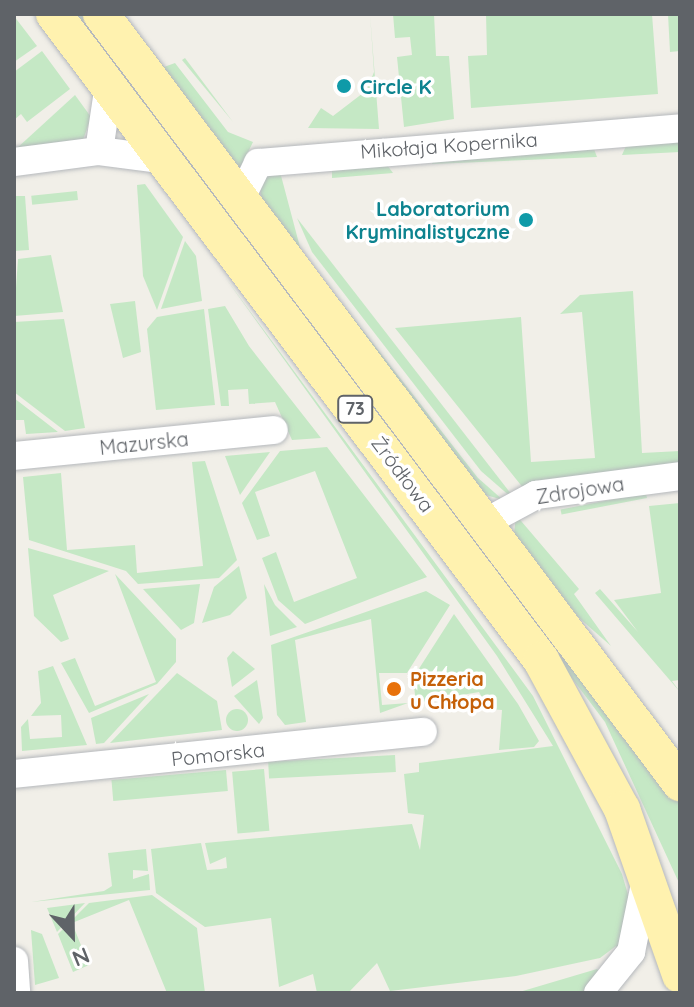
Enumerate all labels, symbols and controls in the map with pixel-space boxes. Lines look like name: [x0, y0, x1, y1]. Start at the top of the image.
place label: Circle K: [360, 74, 432, 98]
marker: Circle K: [335, 77, 353, 95]
street label: Mikołaja Kopernika: [360, 127, 538, 163]
place label: Laboratorium Kryminalistyczne: [346, 196, 510, 243]
marker: Laboratorium Kryminalistyczne: [517, 211, 535, 229]
road number: 73: [337, 395, 373, 423]
street label: Mazurska: [98, 426, 190, 460]
street label: Źródłowa: [367, 431, 439, 517]
street label: Zdrojowa: [534, 471, 626, 509]
place label: Pizzeria u Chłopa: [410, 666, 495, 713]
marker: Pizzeria u Chłopa: [385, 680, 403, 698]
street label: Pomorska: [170, 737, 266, 771]
north arrow: [32, 895, 112, 975]
text: N: [68, 941, 94, 973]

